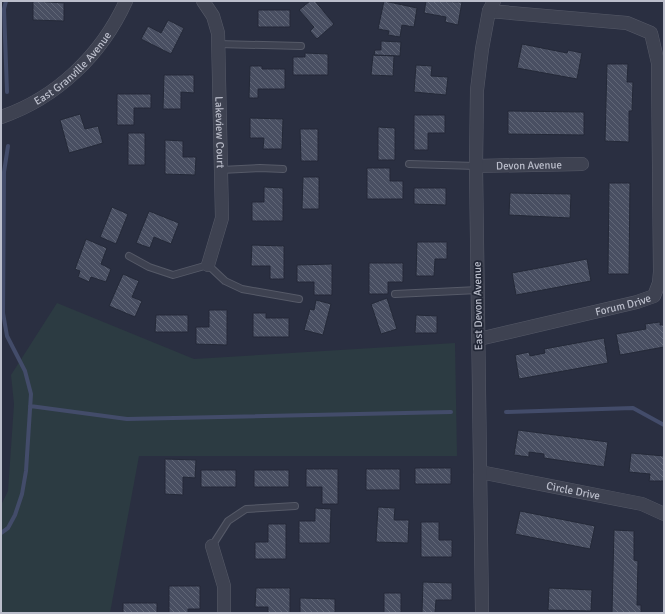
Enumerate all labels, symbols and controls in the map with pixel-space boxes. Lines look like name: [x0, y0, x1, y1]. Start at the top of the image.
street label: East Granville Avenue: [32, 29, 114, 107]
street label: Lakeview Court: [213, 96, 227, 168]
street label: Devon Avenue: [496, 158, 562, 172]
street label: East Devon Avenue: [471, 262, 485, 350]
street label: Forum Drive: [594, 291, 653, 318]
street label: Circle Drive: [545, 479, 601, 502]

